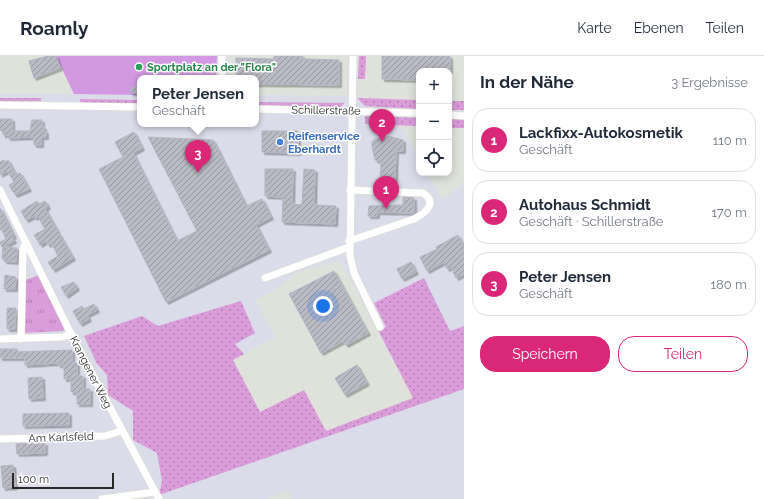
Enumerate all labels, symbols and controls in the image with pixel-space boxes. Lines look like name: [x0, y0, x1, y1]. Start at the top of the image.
text: Roamly: [20, 17, 88, 39]
text: Karte: [577, 20, 612, 36]
text: Ebenen: [634, 20, 684, 36]
text: Teilen: [706, 20, 744, 36]
place label: Sportplatz an der "Flora": [147, 61, 276, 74]
marker: Sportplatz an der "Flora": [134, 62, 144, 72]
map controls: [416, 68, 452, 176]
button: +: [416, 68, 452, 104]
text: In der Nähe: [480, 72, 574, 92]
popup: [137, 75, 259, 127]
text: 3 Ergebnisse: [671, 75, 748, 90]
text: Peter Jensen: [152, 85, 244, 103]
text: Geschäft: [152, 103, 206, 118]
street label: Schillerstraße: [291, 103, 361, 118]
button: −: [416, 104, 452, 140]
pin: 2: [369, 109, 395, 142]
text: Lackfixx-Autokosmetik: [519, 124, 683, 142]
place label: Reifenservice Eberhardt: [288, 130, 360, 156]
text: 1: [491, 133, 497, 148]
text: 110 m: [713, 133, 747, 148]
marker: Reifenservice Eberhardt: [275, 137, 285, 147]
pin: 3: [185, 140, 211, 173]
button: locate: [416, 140, 452, 176]
text: Geschäft: [519, 142, 573, 157]
pin: 1: [373, 176, 399, 209]
text: Autohaus Schmidt: [519, 196, 651, 214]
text: 2: [490, 205, 498, 220]
text: 170 m: [711, 205, 747, 220]
text: Geschäft · Schillerstraße: [519, 214, 663, 229]
text: Peter Jensen: [519, 268, 611, 286]
text: 3: [490, 277, 498, 292]
text: 180 m: [711, 277, 747, 292]
text: Geschäft: [519, 286, 573, 301]
your location: [313, 296, 333, 316]
street label: Krangener Weg: [67, 334, 114, 411]
button: Speichern: [480, 336, 610, 372]
button: Teilen: [618, 336, 748, 372]
street label: Am Karlsfeld: [28, 430, 94, 445]
scale bar: [12, 471, 114, 490]
text: 100 m: [18, 473, 49, 486]

